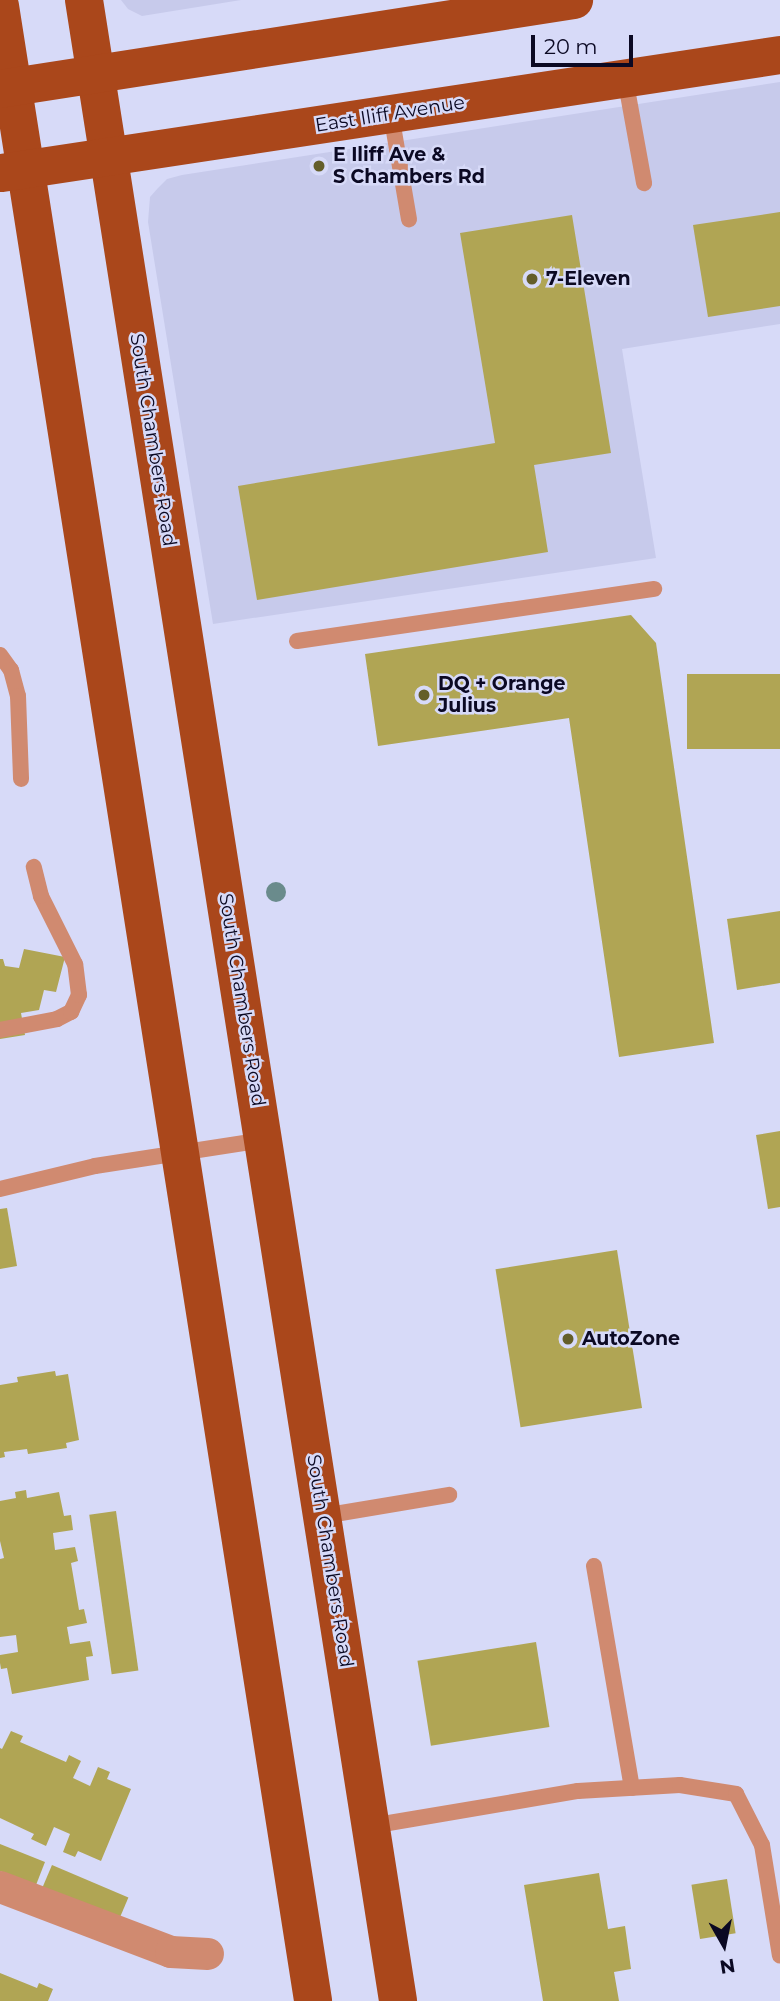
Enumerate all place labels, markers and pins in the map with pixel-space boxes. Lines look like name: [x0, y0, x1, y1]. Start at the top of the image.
place label: E Iliff Ave & S Chambers Rd: [333, 144, 485, 188]
marker: E Iliff Ave & S Chambers Rd: [311, 158, 327, 174]
place label: 7-Eleven: [546, 268, 631, 290]
marker: 7-Eleven: [524, 271, 540, 287]
place label: DQ + Orange Julius: [438, 673, 566, 717]
marker: DQ + Orange Julius: [416, 687, 432, 703]
place label: AutoZone: [582, 1328, 680, 1350]
marker: AutoZone: [560, 1331, 576, 1347]

